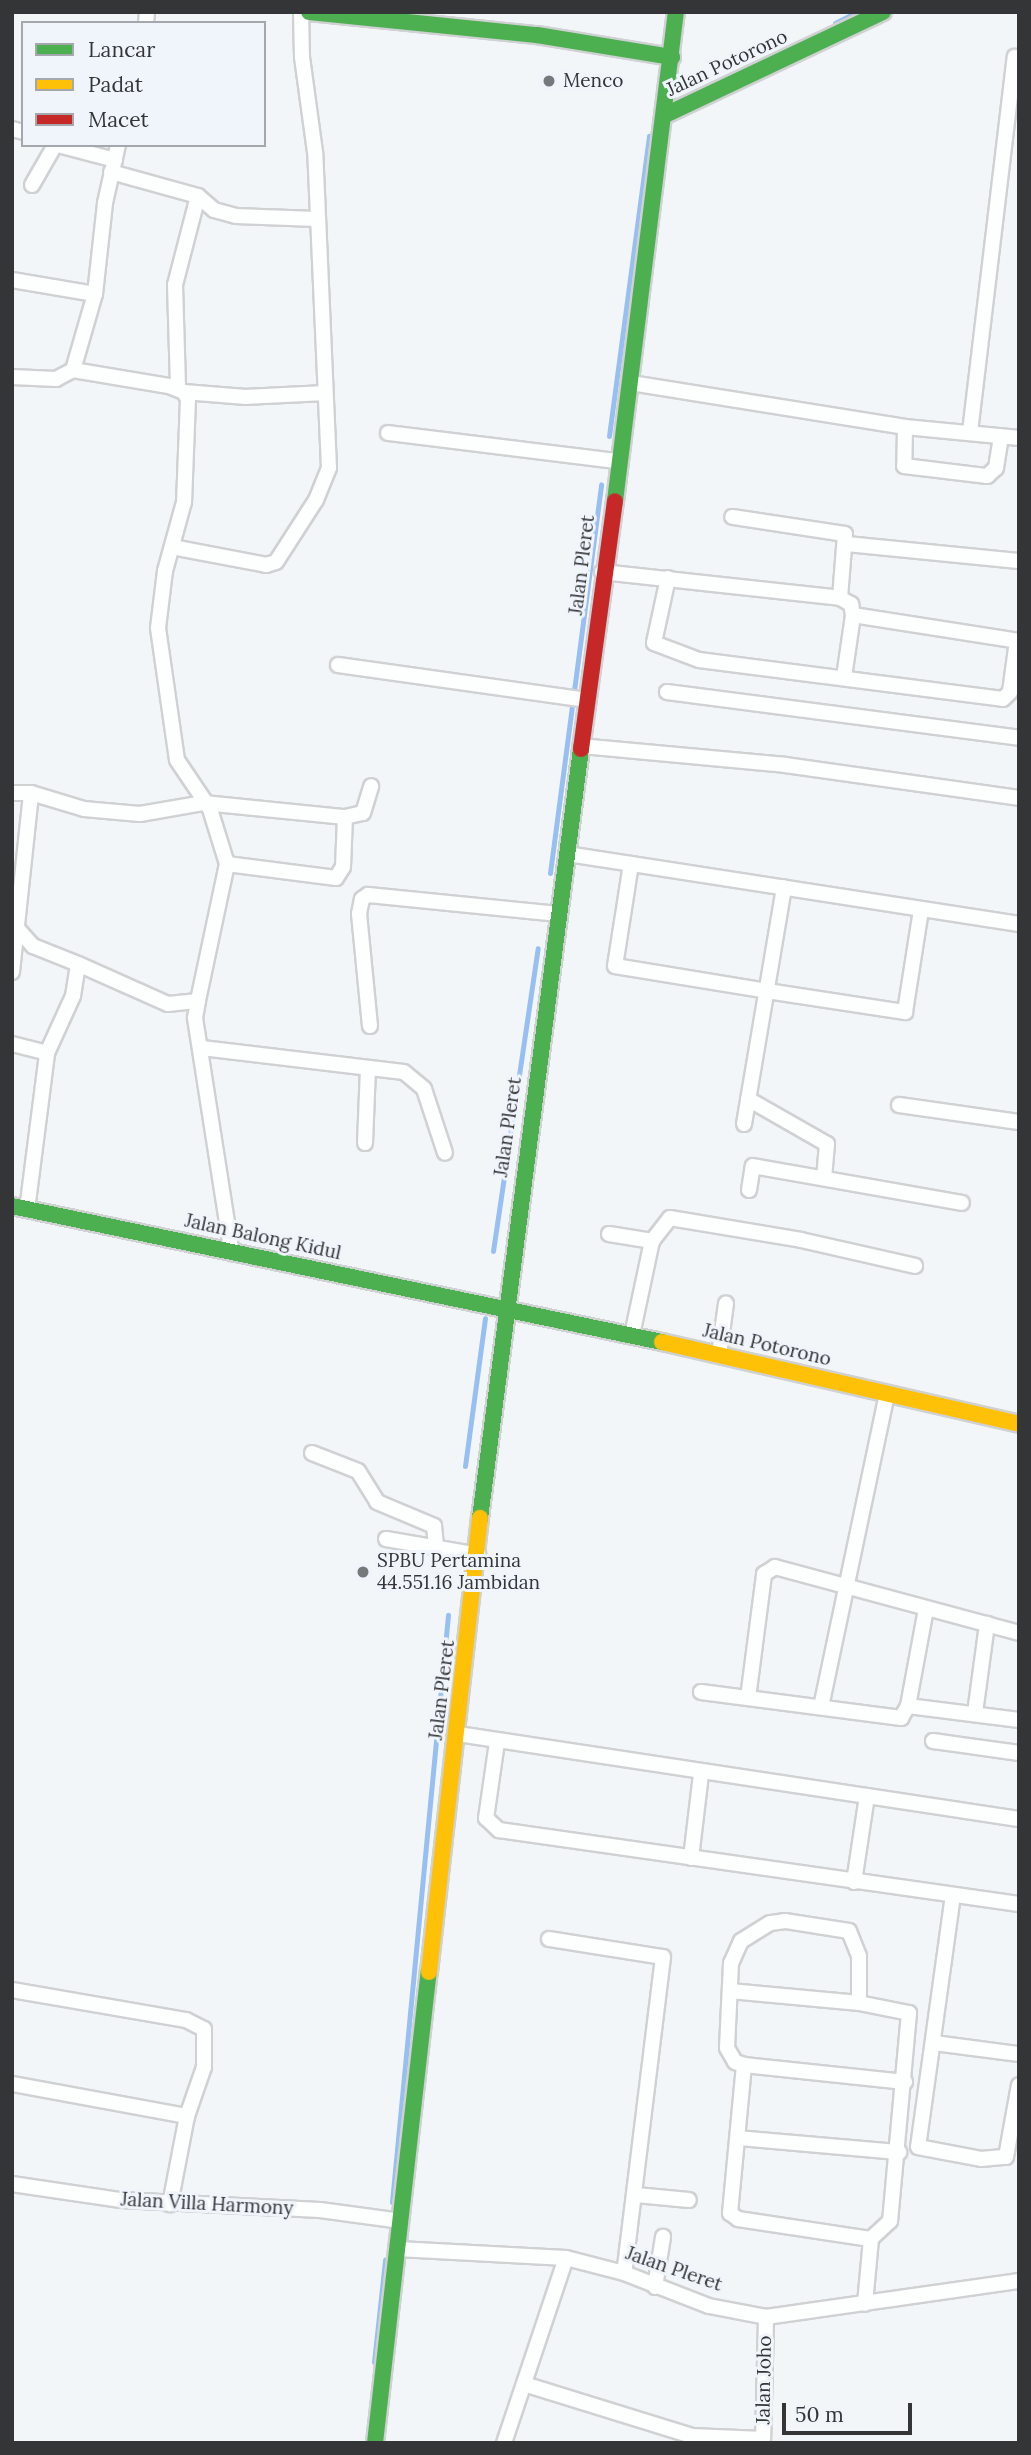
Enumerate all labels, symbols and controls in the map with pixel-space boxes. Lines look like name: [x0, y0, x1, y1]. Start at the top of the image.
legend: [21, 21, 266, 147]
street label: Jalan Potorono: [663, 25, 791, 101]
text: Lancar: [88, 36, 155, 63]
place label: Menco: [563, 70, 623, 92]
text: Padat: [88, 71, 143, 98]
marker: Menco: [541, 73, 557, 89]
text: Macet: [88, 106, 149, 133]
street label: Jalan Pleret: [565, 514, 599, 616]
street label: Jalan Pleret: [490, 1076, 526, 1178]
street label: Jalan Balong Kidul: [183, 1209, 343, 1265]
street label: Jalan Potorono: [701, 1319, 833, 1371]
place label: SPBU Pertamina 44.551.16 Jambidan: [377, 1550, 540, 1594]
marker: SPBU Pertamina 44.551.16 Jambidan: [355, 1564, 371, 1580]
street label: Jalan Pleret: [425, 1639, 459, 1741]
street label: Jalan Villa Harmony: [120, 2188, 294, 2220]
street label: Jalan Pleret: [623, 2242, 725, 2296]
street label: Jalan Joho: [752, 2335, 776, 2425]
scale bar: [786, 2388, 916, 2432]
text: 50 m: [795, 2401, 844, 2428]

